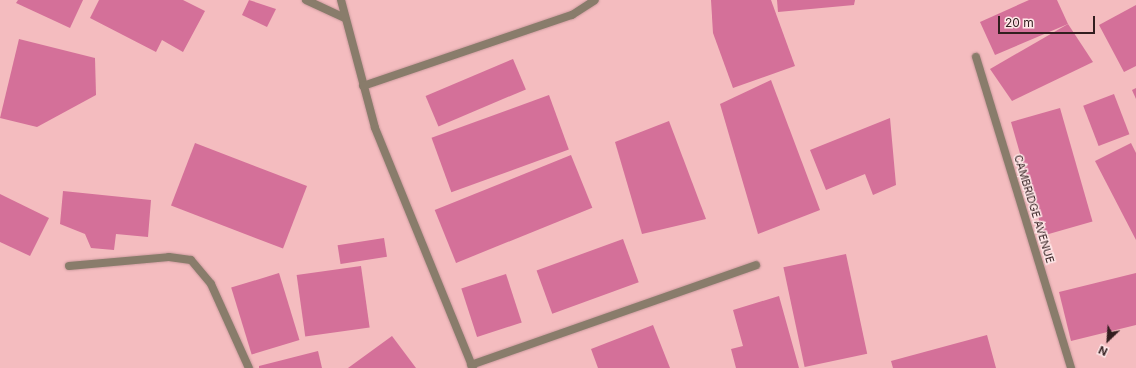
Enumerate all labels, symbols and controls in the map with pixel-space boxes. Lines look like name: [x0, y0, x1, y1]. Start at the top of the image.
scale bar: [1000, 8, 1097, 34]
text: 20 m: [1005, 15, 1034, 30]
street label: CAMBRIDGE AVENUE: [1011, 153, 1057, 265]
north arrow: [1088, 320, 1128, 360]
text: N: [1096, 343, 1110, 359]

